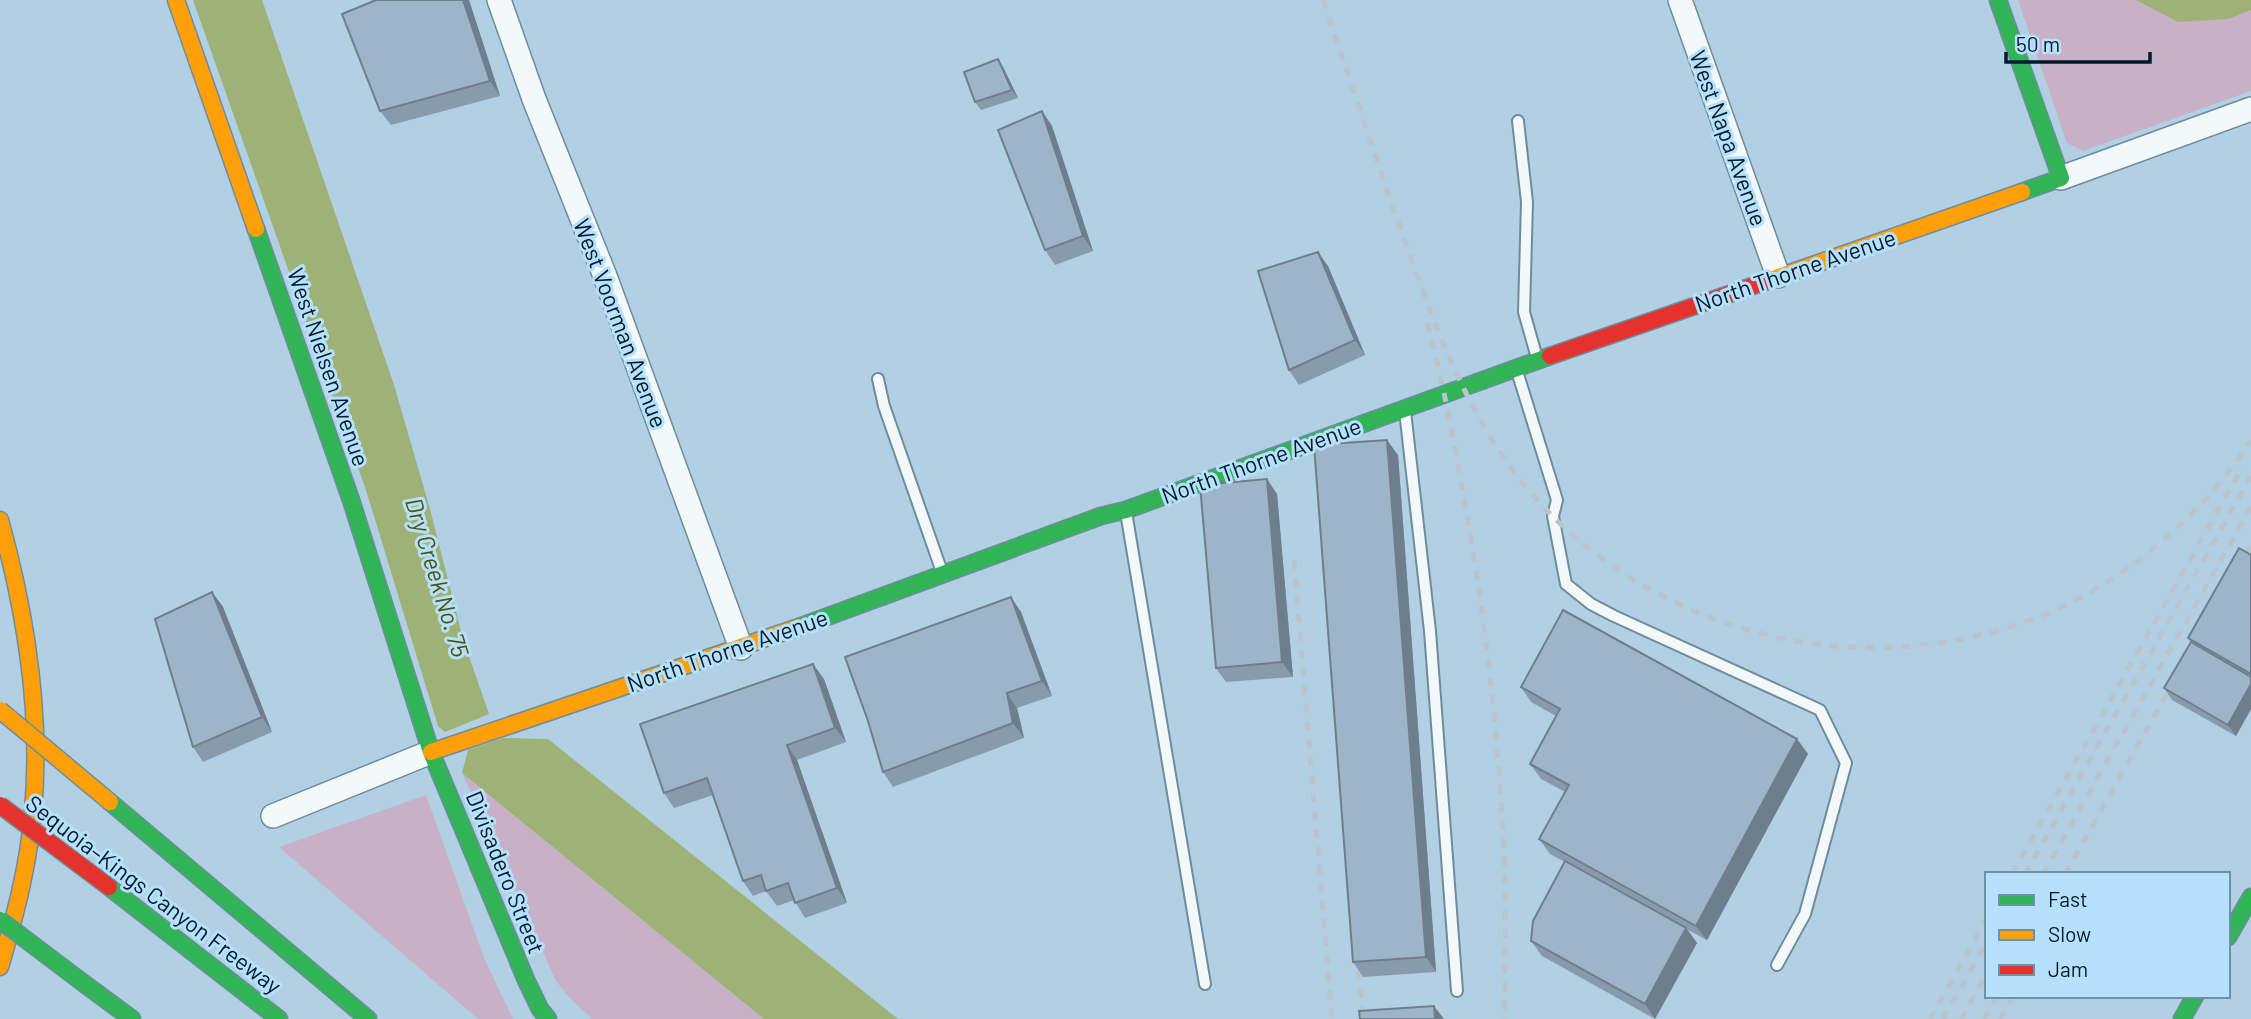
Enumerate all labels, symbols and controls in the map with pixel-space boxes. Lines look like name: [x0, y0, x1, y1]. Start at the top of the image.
scale bar: [2006, 21, 2150, 65]
text: 50 m: [2016, 31, 2060, 56]
street label: West Napa Avenue: [1684, 46, 1774, 230]
street label: West Voorman Avenue: [568, 214, 674, 432]
street label: North Thorne Avenue: [1691, 222, 1899, 318]
street label: West Nielsen Avenue: [282, 264, 376, 470]
street label: North Thorne Avenue: [1157, 411, 1365, 509]
water label: Dry Creek No. 75: [400, 494, 476, 660]
street label: North Thorne Avenue: [623, 602, 831, 698]
street label: Divisadero Street: [461, 787, 551, 957]
street label: Sequoia–Kings Canyon Freeway: [21, 789, 288, 999]
legend: [1985, 872, 2230, 998]
text: Fast: [2048, 886, 2088, 911]
text: Slow: [2048, 921, 2091, 946]
text: Jam: [2048, 956, 2088, 981]

